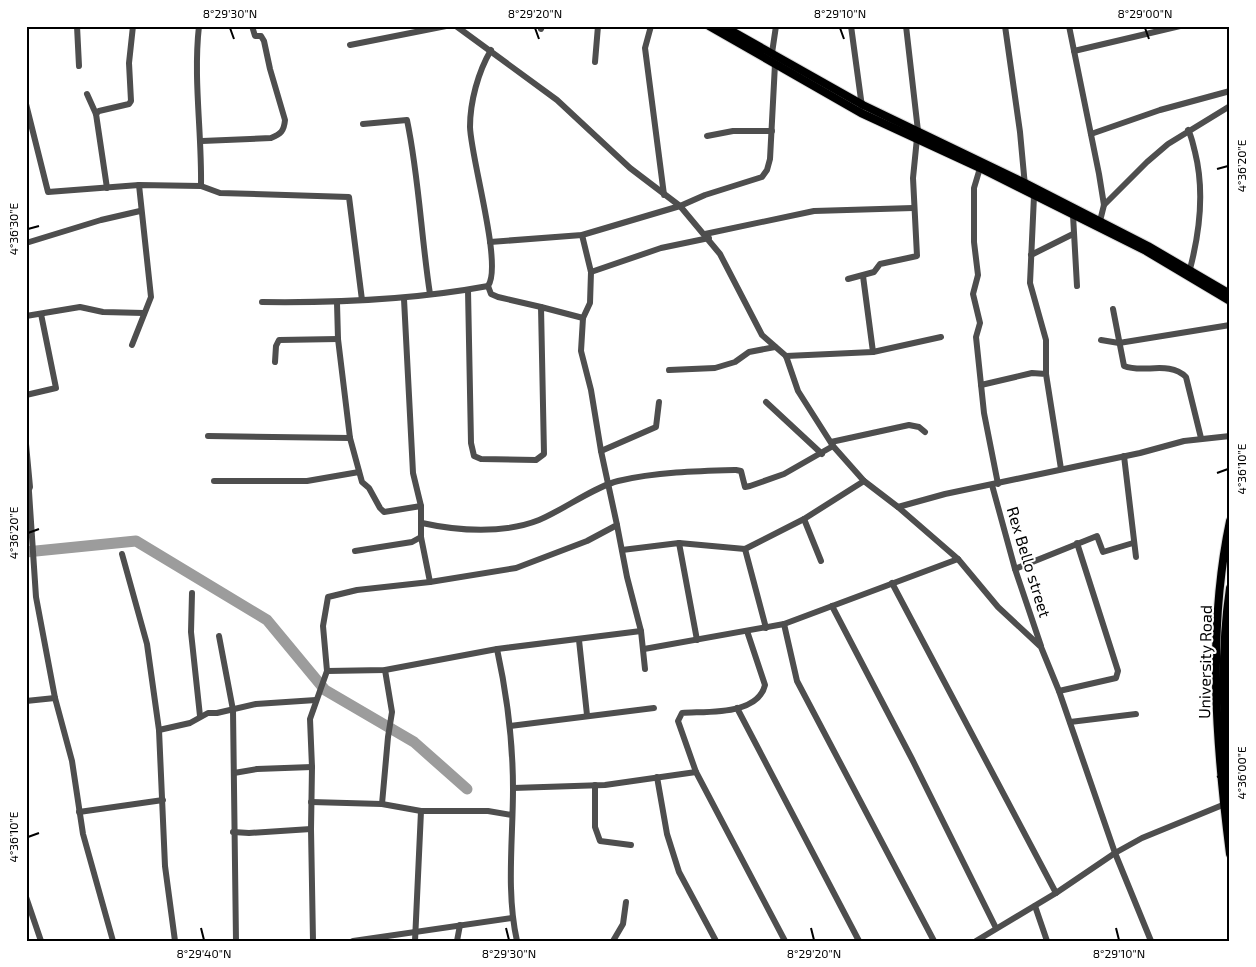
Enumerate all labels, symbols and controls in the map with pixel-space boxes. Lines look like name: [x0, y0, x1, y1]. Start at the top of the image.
text: 8°29'30"N: [203, 6, 257, 20]
text: 8°29'20"N: [508, 6, 562, 20]
text: 8°29'10"N: [814, 6, 866, 20]
text: 8°29'00"N: [1118, 6, 1172, 20]
text: 4°36'20"E: [1234, 139, 1248, 192]
text: 4°36'30"E: [6, 202, 20, 255]
text: 4°36'10"E: [1234, 443, 1248, 494]
street label: Rex Bello street: [1004, 504, 1055, 620]
text: 4°36'20"E: [6, 506, 20, 559]
street label: University Road: [1194, 605, 1215, 719]
text: 4°36'00"E: [1234, 746, 1248, 800]
text: 4°36'10"E: [6, 811, 20, 862]
text: 8°29'40"N: [177, 946, 231, 960]
text: 8°29'30"N: [482, 946, 536, 960]
text: 8°29'20"N: [787, 946, 841, 960]
text: 8°29'10"N: [1093, 946, 1145, 960]

